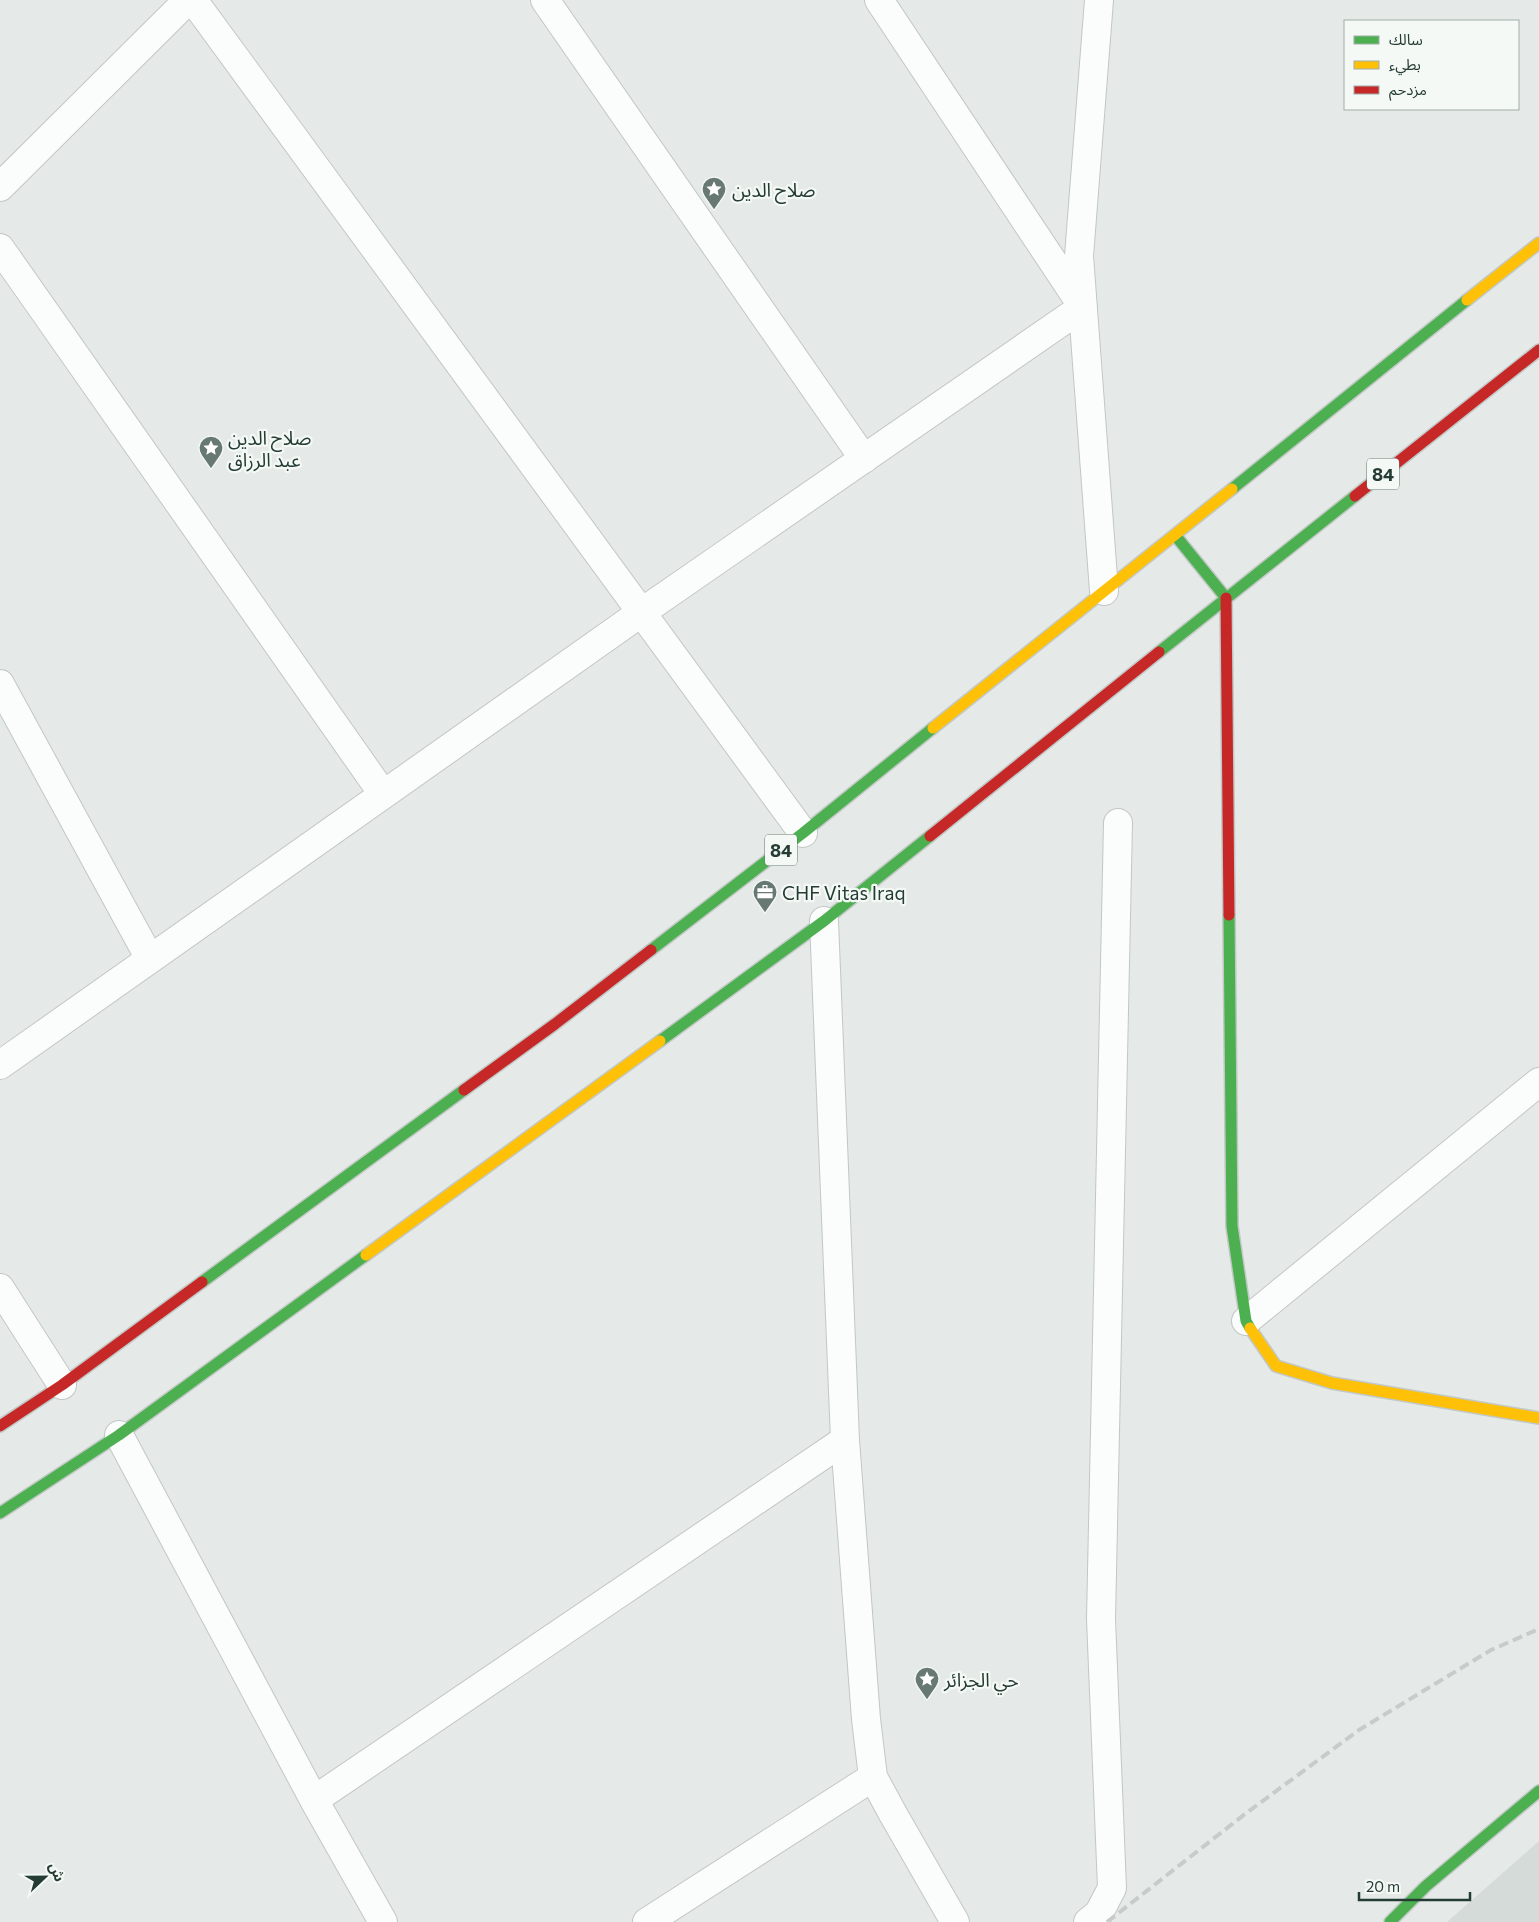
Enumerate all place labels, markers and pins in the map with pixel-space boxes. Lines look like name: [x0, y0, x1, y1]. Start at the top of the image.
place icon: صلاح الدين: [701, 176, 727, 210]
place label: صلاح الدين: [732, 178, 815, 204]
place label: صلاح الدين عبد الرزاق: [228, 426, 311, 472]
place icon: صلاح الدين عبد الرزاق: [198, 435, 224, 469]
office icon: CHF Vitas Iraq: [752, 879, 778, 913]
place label: CHF Vitas Iraq: [782, 881, 905, 904]
place icon: حي الجزائر: [914, 1666, 940, 1700]
place label: حي الجزائر: [943, 1668, 1019, 1695]

